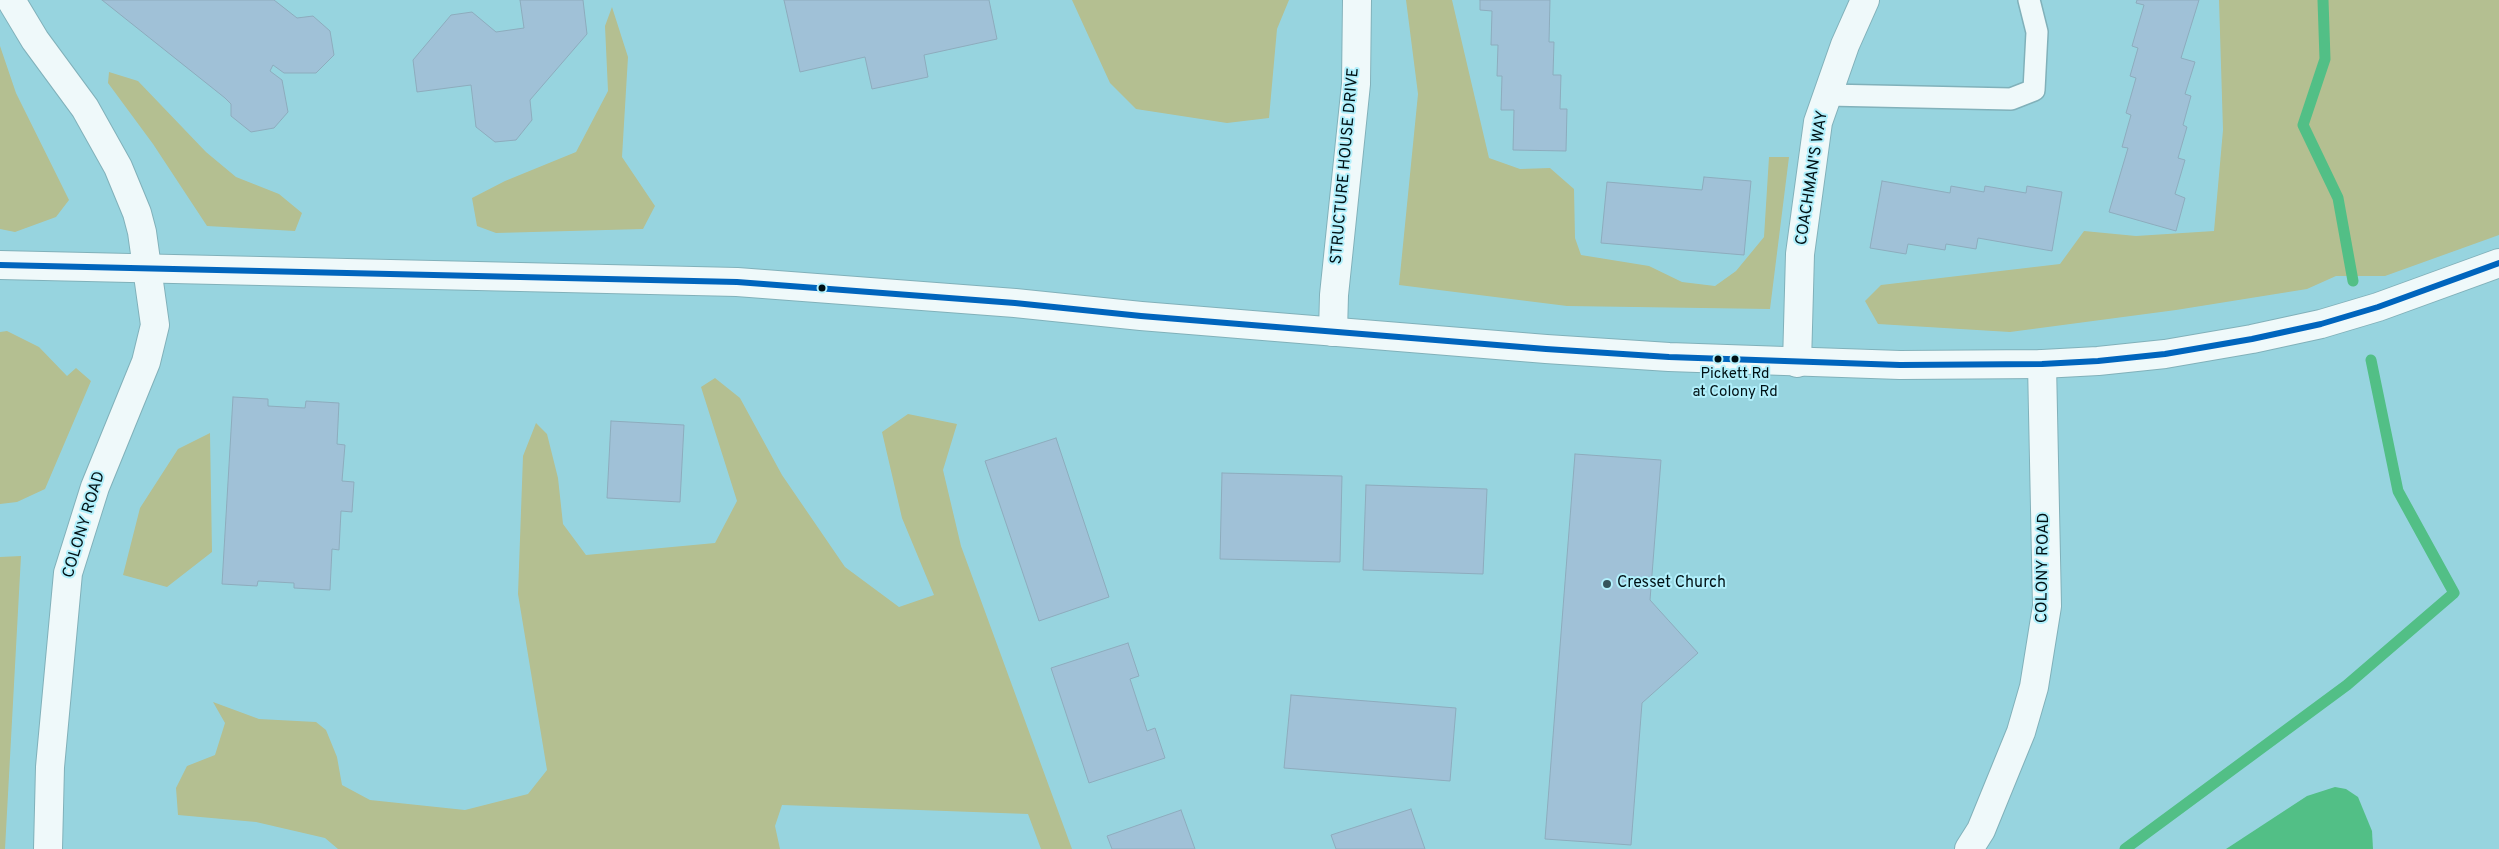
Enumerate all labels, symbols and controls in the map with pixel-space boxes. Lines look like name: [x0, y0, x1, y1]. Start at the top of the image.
street label: STRUCTURE HOUSE DRIVE: [1328, 67, 1364, 265]
street label: COACHMAN'S WAY: [1793, 109, 1833, 247]
unlabelled marker: [817, 283, 827, 293]
unlabelled marker: [1713, 354, 1723, 364]
marker: Pickett Rd at Colony Rd: [1730, 354, 1740, 364]
place label: Pickett Rd at Colony Rd: [1692, 366, 1778, 401]
street label: COLONY ROAD: [60, 469, 110, 581]
street label: COLONY ROAD: [2033, 513, 2055, 623]
place label: Cresset Church: [1617, 574, 1726, 594]
marker: Cresset Church: [1601, 578, 1613, 590]

